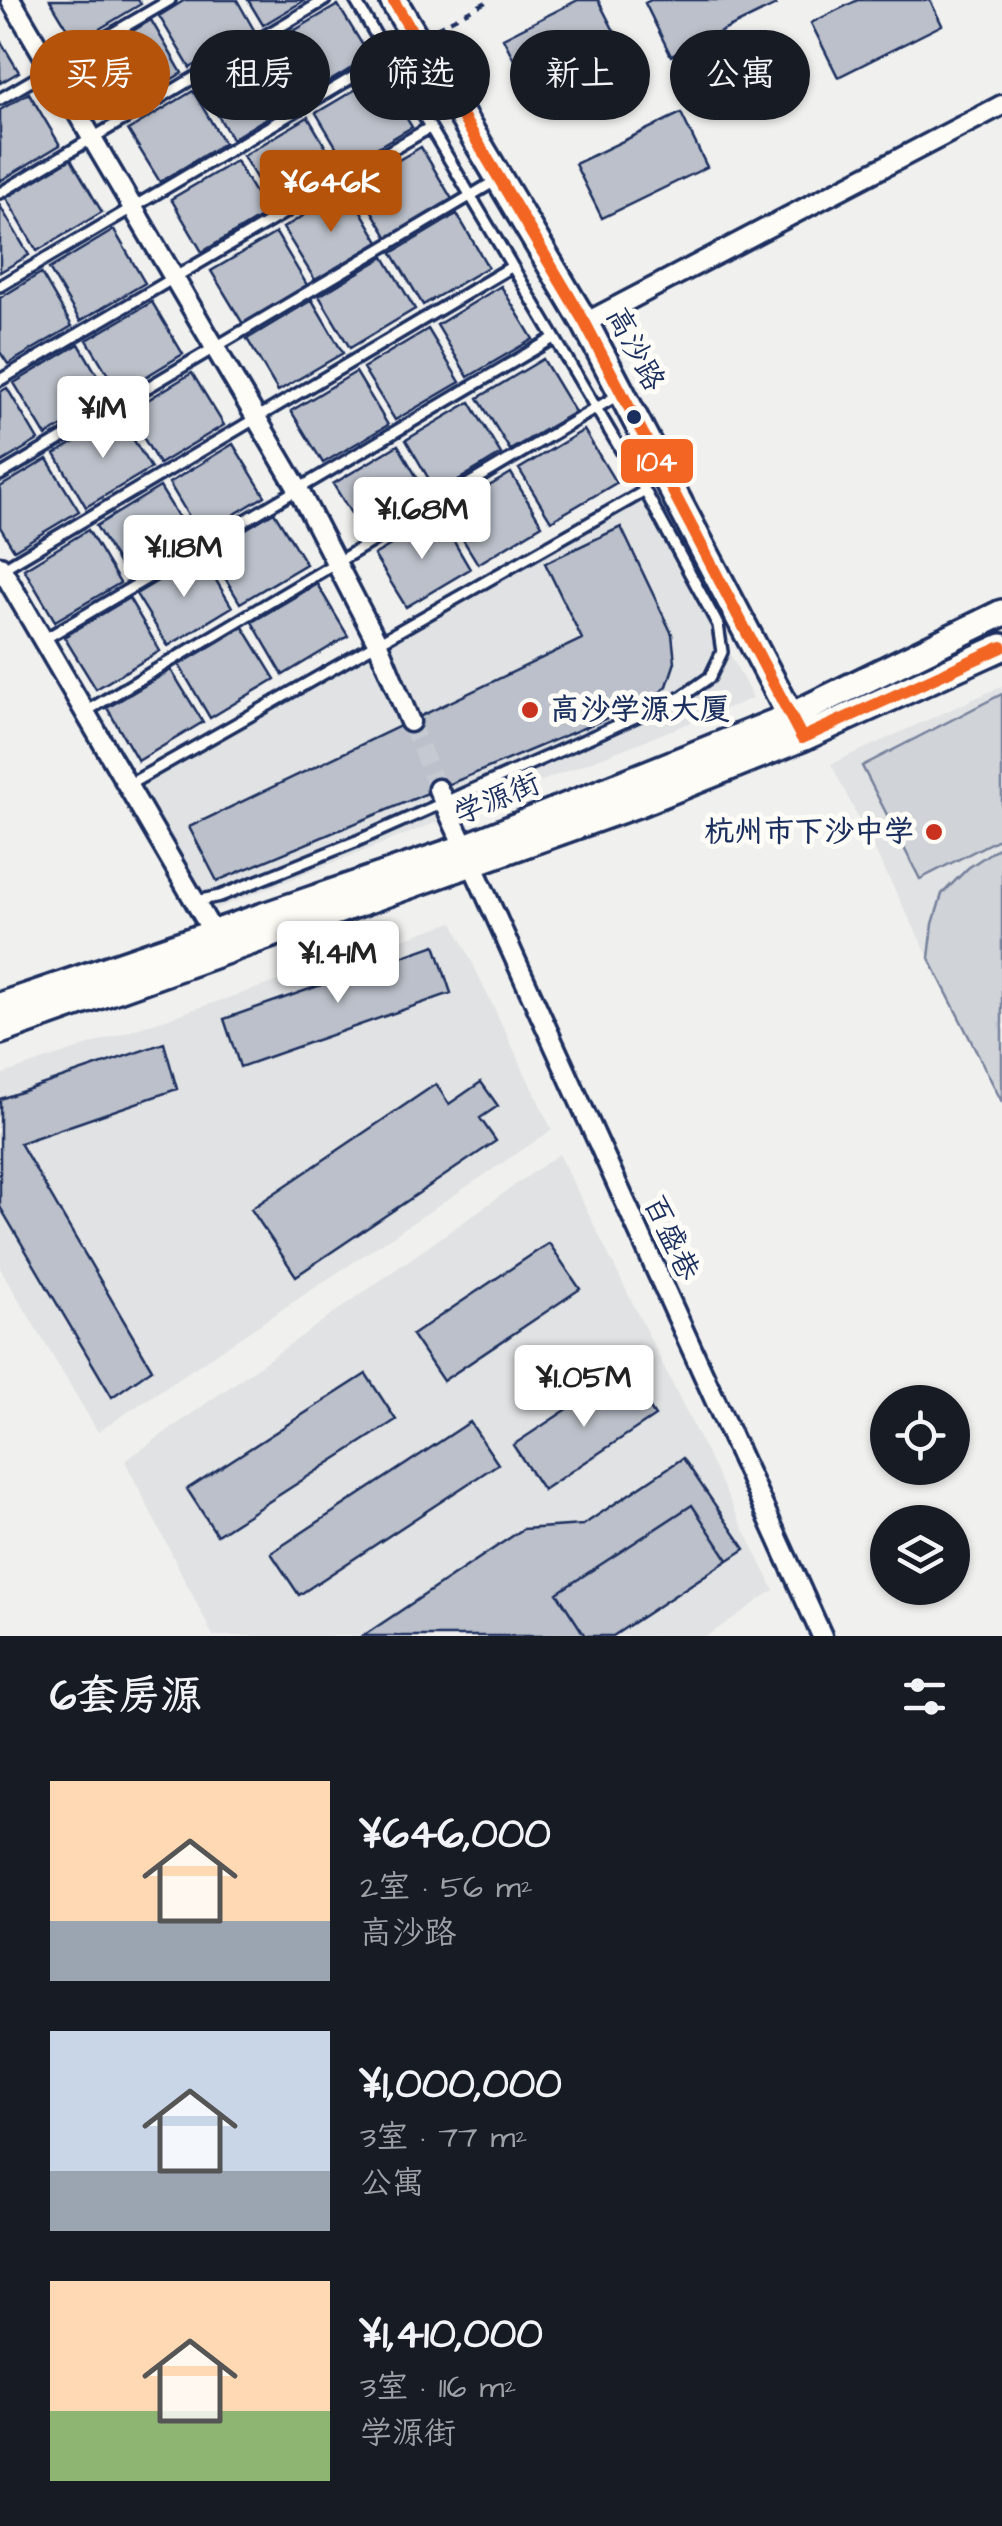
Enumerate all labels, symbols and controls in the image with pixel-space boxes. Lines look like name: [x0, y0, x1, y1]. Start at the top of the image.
chip: 买房: [30, 30, 170, 120]
chip: 租房: [190, 30, 330, 120]
chip: 筛选: [350, 30, 490, 120]
chip: 新上: [510, 30, 650, 120]
chip: 公寓: [670, 30, 810, 120]
pin: ¥646K: [261, 150, 401, 235]
text: ¥646K: [282, 160, 380, 205]
street label: 高沙路: [595, 299, 675, 399]
pin: ¥1M: [55, 376, 151, 461]
text: ¥1M: [79, 386, 127, 431]
unlabelled marker: [624, 407, 644, 427]
line badge: 104: [619, 437, 695, 485]
text: 104: [637, 443, 678, 482]
pin: ¥1.68M: [341, 477, 503, 562]
text: ¥1.68M: [376, 487, 468, 532]
pin: ¥1.18M: [103, 515, 265, 600]
text: ¥1.18M: [146, 525, 223, 570]
place label: 高沙学源大厦: [550, 689, 730, 731]
marker: 高沙学源大厦: [519, 699, 541, 721]
street label: 学源街: [447, 763, 547, 835]
place label: 杭州市下沙中学: [704, 811, 914, 853]
marker: 杭州市下沙中学: [923, 821, 945, 843]
pin: ¥1.41M: [257, 921, 419, 1006]
text: ¥1.41M: [299, 931, 377, 976]
street label: 百盛巷: [633, 1188, 709, 1288]
pin: ¥1.05M: [503, 1345, 665, 1430]
text: ¥1.05M: [537, 1355, 632, 1400]
map controls: [870, 1385, 970, 1605]
button: locate: [870, 1385, 970, 1485]
button: layers: [870, 1505, 970, 1605]
text: 6套房源: [50, 1668, 202, 1726]
icon: filters: [897, 1669, 952, 1724]
text: ¥646,000: [360, 1806, 551, 1864]
icon: home: [130, 1821, 250, 1941]
text: 2室 · 56 m²: [360, 1865, 533, 1910]
text: 高沙路: [360, 1911, 456, 1956]
text: ¥1,000,000: [360, 2056, 562, 2114]
icon: home: [130, 2071, 250, 2191]
text: 3室 · 77 m²: [360, 2115, 528, 2160]
text: 公寓: [360, 2161, 424, 2206]
text: ¥1,410,000: [360, 2306, 543, 2364]
icon: home: [130, 2321, 250, 2441]
text: 3室 · 116 m²: [360, 2365, 516, 2410]
text: 学源街: [360, 2411, 456, 2456]

